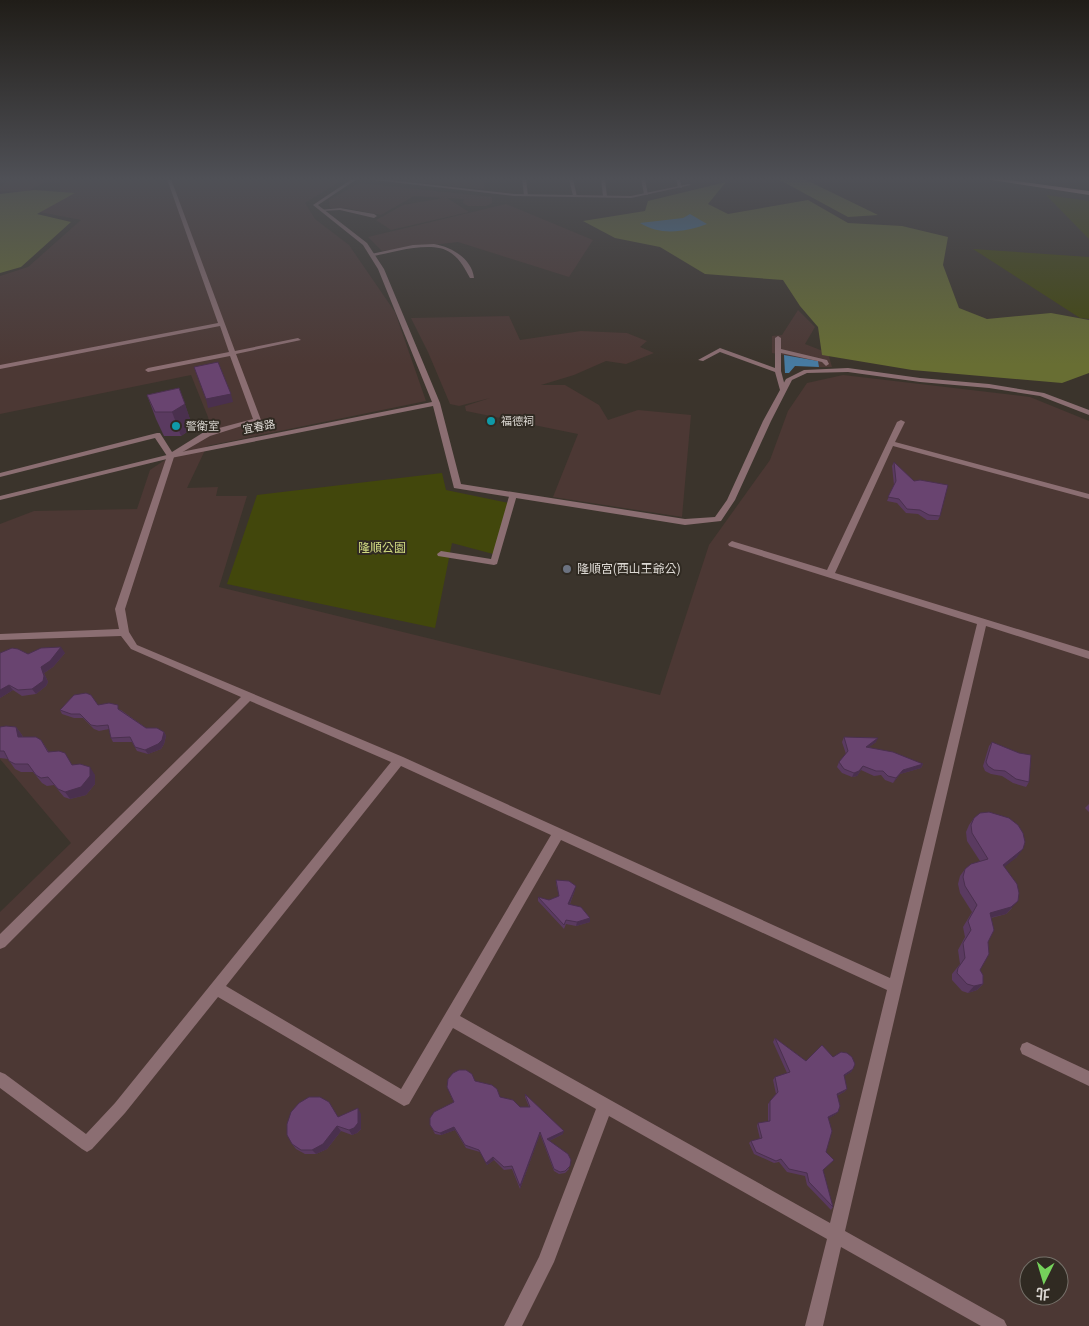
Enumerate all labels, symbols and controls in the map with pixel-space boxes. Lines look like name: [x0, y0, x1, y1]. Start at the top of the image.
marker: 福德祠: [485, 415, 497, 427]
place label: 福德祠: [501, 415, 534, 428]
street label: 宜春路: [242, 417, 276, 437]
marker: 警衛室: [170, 420, 182, 432]
place label: 警衛室: [186, 420, 219, 433]
park label: 隆順公園: [358, 541, 406, 555]
place label: 隆順宮(西山王爺公): [577, 562, 681, 576]
marker: 隆順宮(西山王爺公): [561, 563, 573, 575]
north arrow: [1019, 1256, 1069, 1306]
text: 北: [1035, 1285, 1051, 1303]

